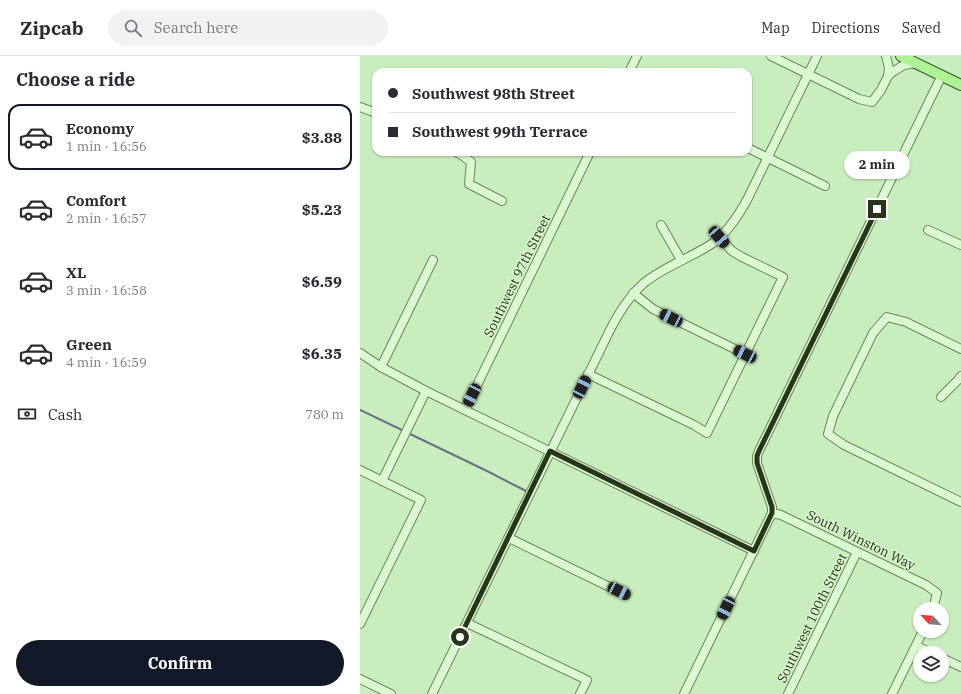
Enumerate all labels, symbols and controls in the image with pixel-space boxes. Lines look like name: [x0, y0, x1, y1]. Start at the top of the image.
search box: [108, 10, 388, 46]
text: Zipcab: [20, 16, 84, 40]
icon: search: [122, 17, 144, 39]
text: Search here: [154, 18, 238, 37]
text: Map: [761, 19, 790, 37]
text: Directions: [812, 19, 880, 37]
text: Saved: [902, 19, 941, 37]
text: Choose a ride: [16, 68, 135, 91]
text: Southwest 98th Street: [412, 84, 575, 103]
icon: car: [18, 119, 54, 155]
text: Economy: [66, 119, 134, 138]
text: Southwest 99th Terrace: [412, 122, 588, 141]
text: $3.88: [302, 128, 342, 147]
text: 1 min · 16:56: [66, 138, 147, 155]
callout: 2 min: [844, 151, 910, 179]
text: 2 min: [859, 156, 895, 173]
icon: car: [18, 191, 54, 227]
text: Comfort: [66, 191, 126, 210]
text: $5.23: [302, 200, 342, 219]
route end: [868, 200, 886, 218]
text: 2 min · 16:57: [66, 210, 147, 227]
street label: Southwest 97th Street: [480, 212, 554, 340]
car: [707, 224, 731, 250]
icon: car: [18, 263, 54, 299]
text: XL: [66, 263, 86, 282]
text: $6.59: [302, 272, 342, 291]
text: 3 min · 16:58: [66, 282, 147, 299]
car: [658, 307, 684, 329]
icon: car: [18, 335, 54, 371]
text: Green: [66, 335, 112, 354]
car: [732, 343, 758, 365]
text: $6.35: [302, 344, 342, 363]
text: 4 min · 16:59: [66, 354, 147, 371]
car: [571, 374, 593, 400]
car: [461, 382, 483, 408]
icon: cash: [16, 403, 38, 425]
text: Cash: [48, 405, 82, 424]
text: 780 m: [305, 406, 344, 423]
street label: South Winston Way: [804, 506, 918, 574]
street label: Southwest 100th Street: [773, 550, 851, 686]
car: [606, 580, 632, 602]
car: [715, 595, 737, 621]
north arrow: [913, 602, 949, 638]
map controls: [913, 602, 949, 682]
route start: [451, 628, 469, 646]
button: Confirm: [16, 640, 344, 686]
button: layers: [913, 646, 949, 682]

